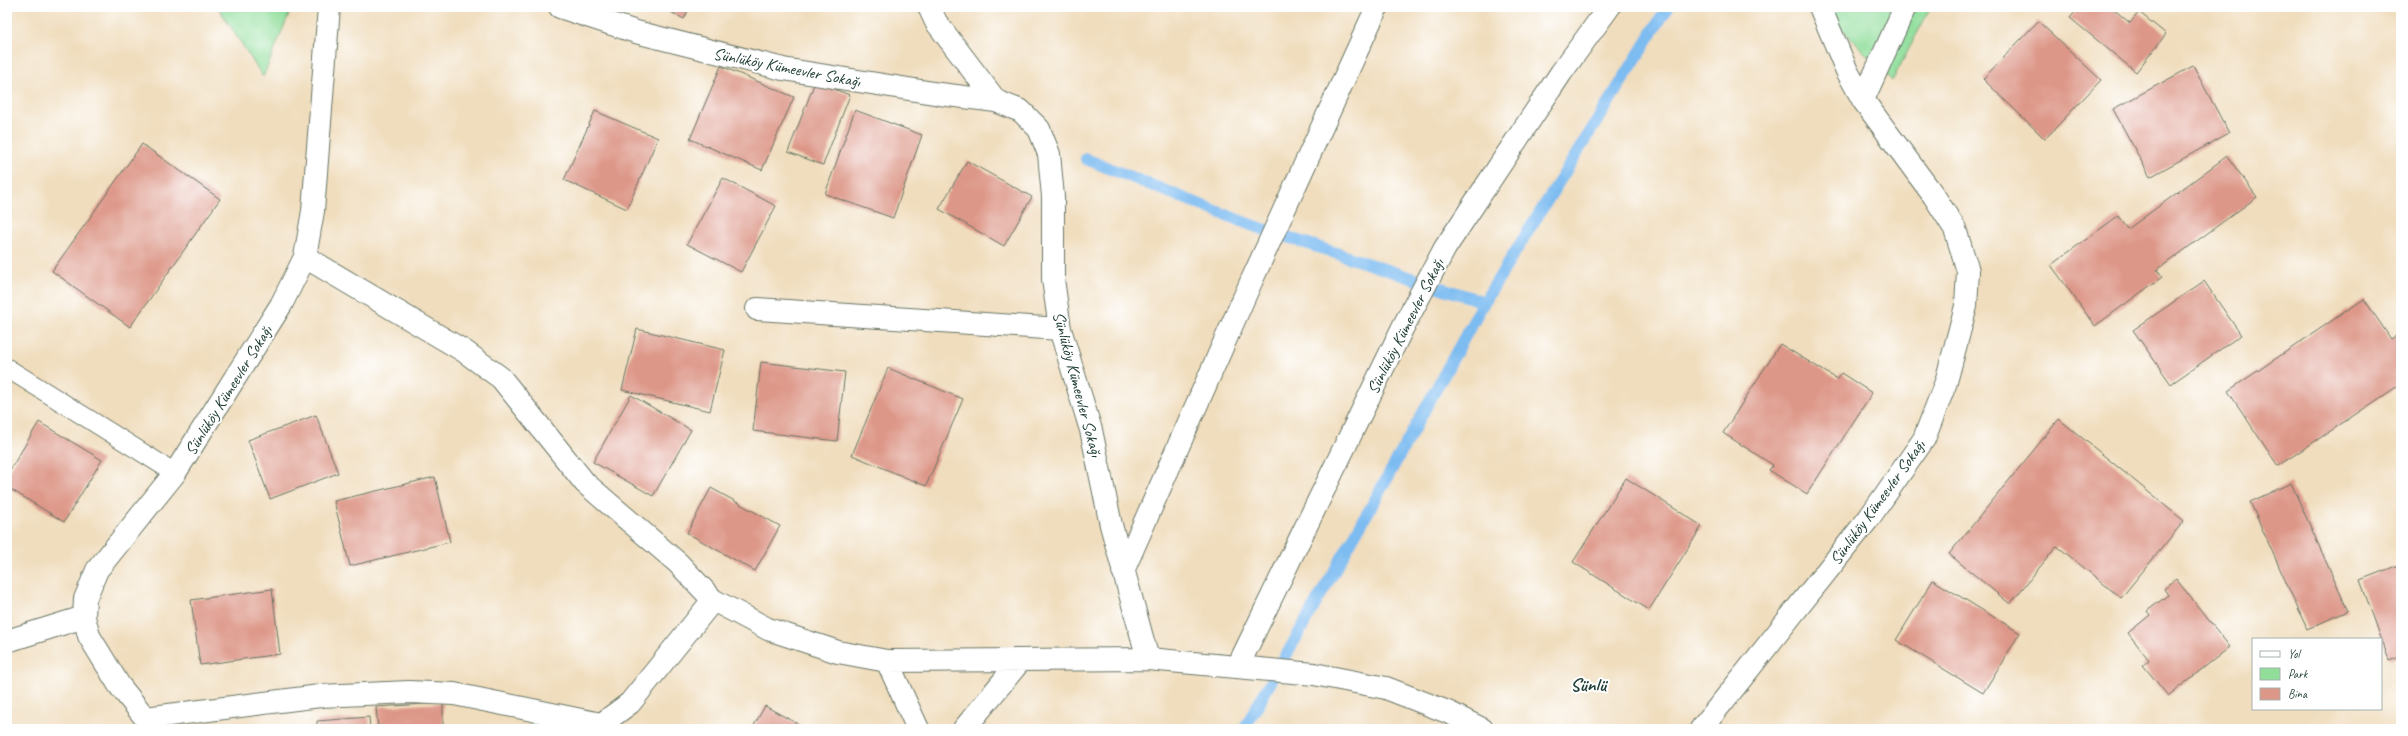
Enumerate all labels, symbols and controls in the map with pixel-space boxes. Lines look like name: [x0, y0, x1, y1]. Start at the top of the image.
street label: Sünlüköy Kümeevler Sokağı: [712, 43, 863, 92]
street label: Sünlüköy Kümeevler Sokağı: [1362, 254, 1449, 398]
street label: Sünlüköy Kümeevler Sokağı: [1048, 309, 1107, 460]
street label: Sünlüköy Kümeevler Sokağı: [180, 321, 277, 459]
street label: Sünlüköy Kümeevler Sokağı: [1825, 435, 1930, 569]
legend: [2252, 638, 2382, 710]
text: Yol: [2288, 646, 2302, 662]
text: Park: [2288, 666, 2309, 682]
district label: Sünlü: [1570, 673, 1609, 697]
text: Bina: [2288, 686, 2308, 702]

